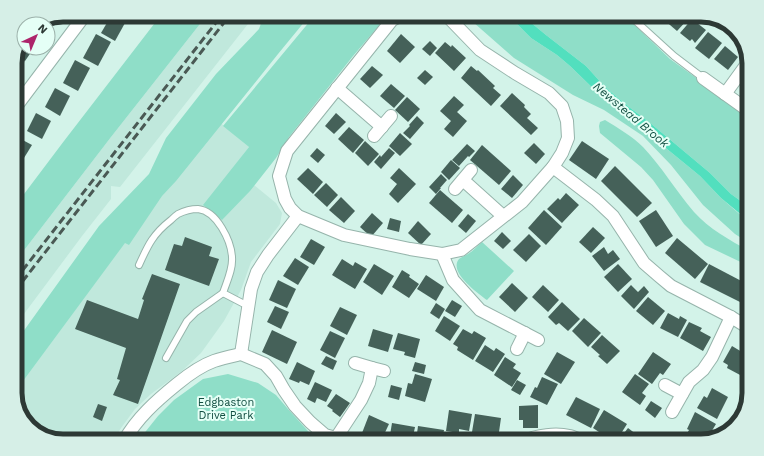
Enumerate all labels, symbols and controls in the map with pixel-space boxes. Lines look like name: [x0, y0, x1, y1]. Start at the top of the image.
north arrow: [16, 16, 56, 56]
text: N: [35, 22, 50, 37]
water label: Newstead Brook: [590, 79, 672, 151]
park label: Edgbaston Drive Park: [198, 396, 254, 422]

